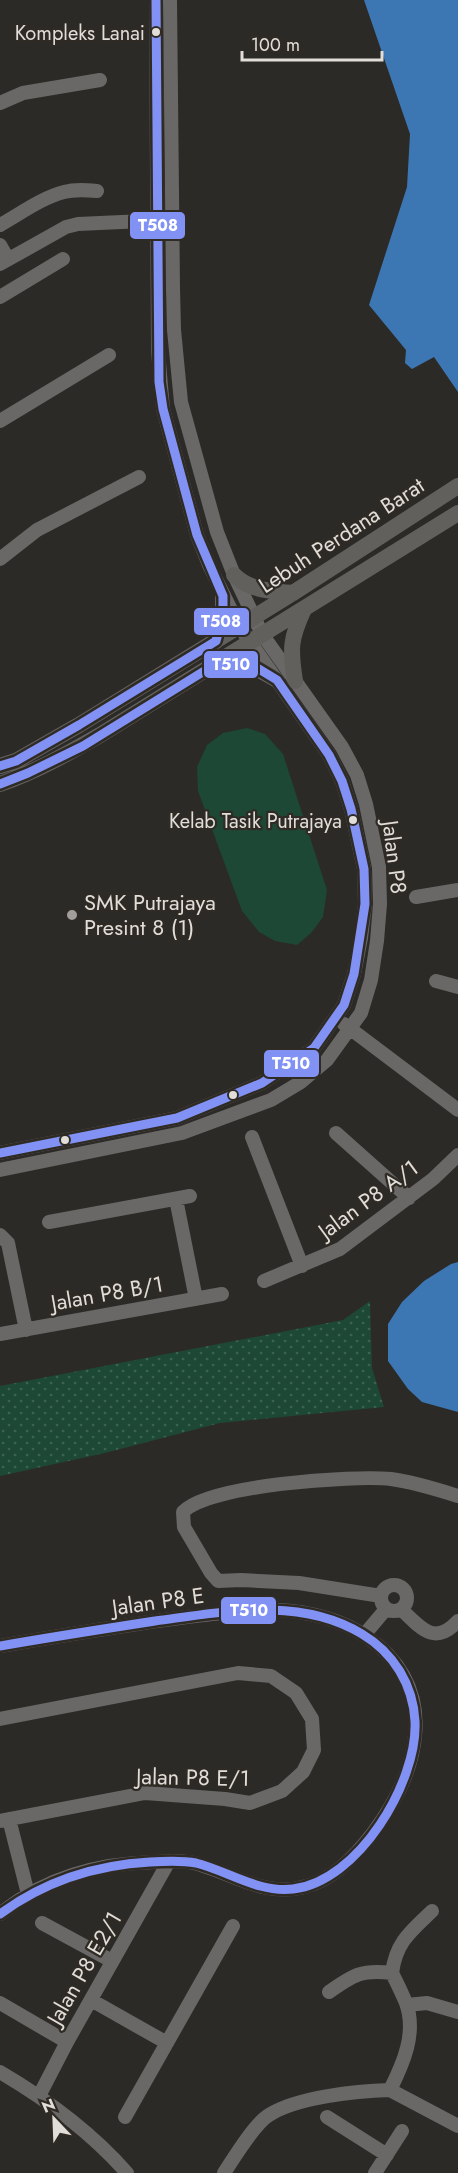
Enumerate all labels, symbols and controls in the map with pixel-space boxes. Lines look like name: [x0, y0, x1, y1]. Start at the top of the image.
place label: Kompleks Lanai: [15, 19, 145, 48]
scale bar: [242, 24, 382, 62]
marker: Kompleks Lanai: [150, 26, 162, 38]
text: 100 m: [251, 32, 300, 58]
line badge: T508: [129, 211, 186, 240]
text: T508: [138, 214, 178, 237]
street label: Lebuh Perdana Barat: [252, 469, 431, 601]
line badge: T508: [193, 607, 250, 636]
text: T508: [201, 610, 241, 633]
line badge: T510: [203, 650, 259, 679]
text: T510: [212, 653, 250, 676]
place label: Kelab Tasik Putrajaya: [169, 807, 342, 836]
marker: Kelab Tasik Putrajaya: [347, 814, 359, 826]
street label: Jalan P8: [374, 815, 415, 896]
place label: SMK Putrajaya Presint 8 (1): [84, 886, 216, 943]
marker: SMK Putrajaya Presint 8 (1): [65, 908, 79, 922]
line badge: T510: [263, 1049, 320, 1078]
text: T510: [272, 1052, 310, 1075]
unlabelled marker: [227, 1089, 239, 1101]
unlabelled marker: [59, 1134, 71, 1146]
street label: Jalan P8 A/1: [309, 1152, 425, 1248]
street label: Jalan P8 B/1: [45, 1267, 166, 1319]
street label: Jalan P8 E: [107, 1579, 206, 1624]
line badge: T510: [220, 1596, 277, 1625]
text: T510: [230, 1599, 268, 1622]
street label: Jalan P8 E/1: [133, 1760, 250, 1794]
street label: Jalan P8 E2/1: [37, 1905, 129, 2033]
north arrow: [24, 2089, 84, 2149]
text: N: [38, 2093, 59, 2119]

